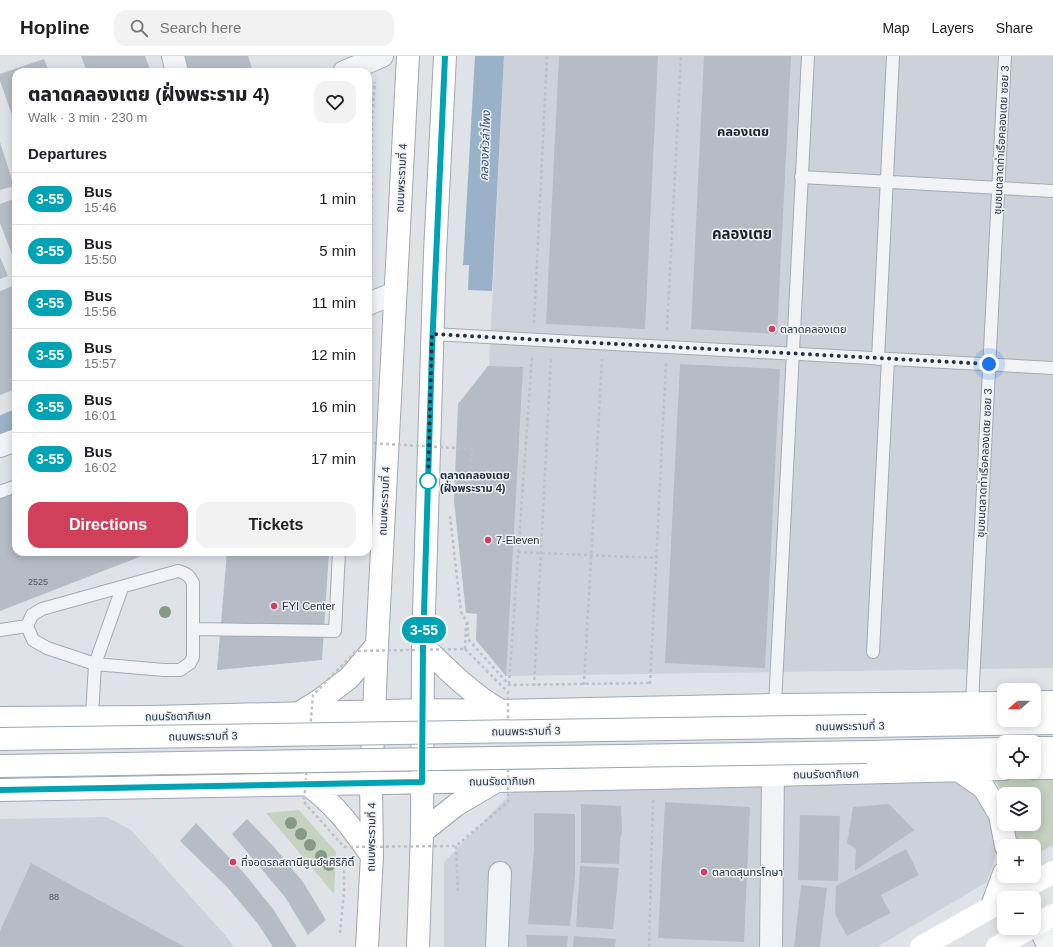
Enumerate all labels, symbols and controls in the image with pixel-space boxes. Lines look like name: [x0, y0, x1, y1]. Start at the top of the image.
search box: [114, 10, 394, 46]
text: Hopline: [20, 17, 90, 38]
icon: search: [128, 17, 150, 39]
text: Search here: [160, 19, 241, 36]
text: Map: [882, 20, 910, 36]
text: Layers: [932, 20, 974, 36]
text: Share: [996, 20, 1033, 36]
street label: ชุมชนตลาดท่าเรือคลองเตย ซอย 3: [991, 65, 1012, 215]
button: heart: [314, 81, 356, 123]
text: ตลาดคลองเตย (ฝั่งพระราม 4): [28, 84, 270, 105]
text: Walk · 3 min · 230 m: [28, 110, 147, 125]
water label: คลองหัวลำโพง: [477, 110, 493, 181]
district label: คลองเตย: [717, 124, 769, 139]
street label: ถนนพระรามที่ 4: [391, 143, 409, 213]
text: Departures: [28, 145, 107, 162]
text: Bus: [84, 183, 112, 200]
text: 1 min: [319, 190, 356, 207]
text: 3-55: [36, 191, 64, 207]
text: 15:46: [84, 200, 117, 215]
district label: คลองเตย: [712, 225, 772, 242]
text: Bus: [84, 235, 112, 252]
text: 5 min: [319, 242, 356, 259]
text: 3-55: [36, 243, 64, 259]
text: 15:50: [84, 252, 117, 267]
text: Bus: [84, 287, 112, 304]
text: 11 min: [312, 294, 356, 311]
text: 3-55: [36, 295, 64, 311]
text: 15:56: [84, 304, 117, 319]
place label: ตลาดคลองเตย: [780, 323, 846, 335]
marker: ตลาดคลองเตย: [767, 324, 777, 334]
text: Bus: [84, 339, 112, 356]
text: 12 min: [311, 346, 356, 363]
text: 3-55: [36, 347, 64, 363]
your location: [979, 354, 999, 374]
text: 15:57: [84, 356, 117, 371]
street label: ชุมชนตลาดท่าเรือคลองเตย ซอย 3: [974, 388, 995, 538]
text: Bus: [84, 391, 112, 408]
text: 16 min: [311, 398, 356, 415]
text: 3-55: [36, 399, 64, 415]
text: 16:01: [84, 408, 117, 423]
text: Bus: [84, 443, 112, 460]
text: 17 min: [311, 450, 356, 467]
text: 3-55: [36, 451, 64, 467]
text: 16:02: [84, 460, 117, 475]
street label: ถนนพระรามที่ 4: [374, 466, 392, 536]
place label: ตลาดคลองเตย (ฝั่งพระราม 4): [440, 469, 510, 494]
marker: ตลาดคลองเตย (ฝั่งพระราม 4): [419, 472, 437, 490]
button: Directions: [28, 502, 188, 548]
button: Tickets: [196, 502, 356, 548]
place label: 7-Eleven: [496, 534, 539, 546]
marker: 7-Eleven: [483, 535, 493, 545]
house number: 2525: [28, 577, 48, 587]
place label: FYI Center: [282, 600, 336, 612]
marker: FYI Center: [269, 601, 279, 611]
line badge: 3-55: [396, 617, 452, 643]
text: 3-55: [410, 622, 438, 638]
north arrow: [997, 683, 1041, 727]
map controls: [997, 683, 1041, 935]
street label: ถนนรัชดาภิเษก: [145, 709, 211, 723]
street label: ถนนพระรามที่ 3: [815, 717, 885, 733]
street label: ถนนพระรามที่ 3: [491, 722, 561, 738]
street label: ถนนพระรามที่ 3: [168, 727, 238, 743]
button: locate: [997, 735, 1041, 779]
street label: ถนนรัชดาภิเษก: [793, 767, 859, 781]
street label: ถนนรัชดาภิเษก: [469, 774, 535, 788]
button: layers: [997, 787, 1041, 831]
street label: ถนนพระรามที่ 4: [362, 802, 378, 872]
button: +: [997, 839, 1041, 883]
place label: ที่จอดรถสถานีศูนย์ฯศิริกิติ์: [241, 854, 355, 869]
marker: ที่จอดรถสถานีศูนย์ฯศิริกิติ์: [228, 857, 238, 867]
place label: ตลาดสุนทรโกษา: [712, 866, 783, 879]
marker: ตลาดสุนทรโกษา: [699, 867, 709, 877]
button: −: [997, 891, 1041, 935]
house number: 88: [49, 892, 59, 902]

